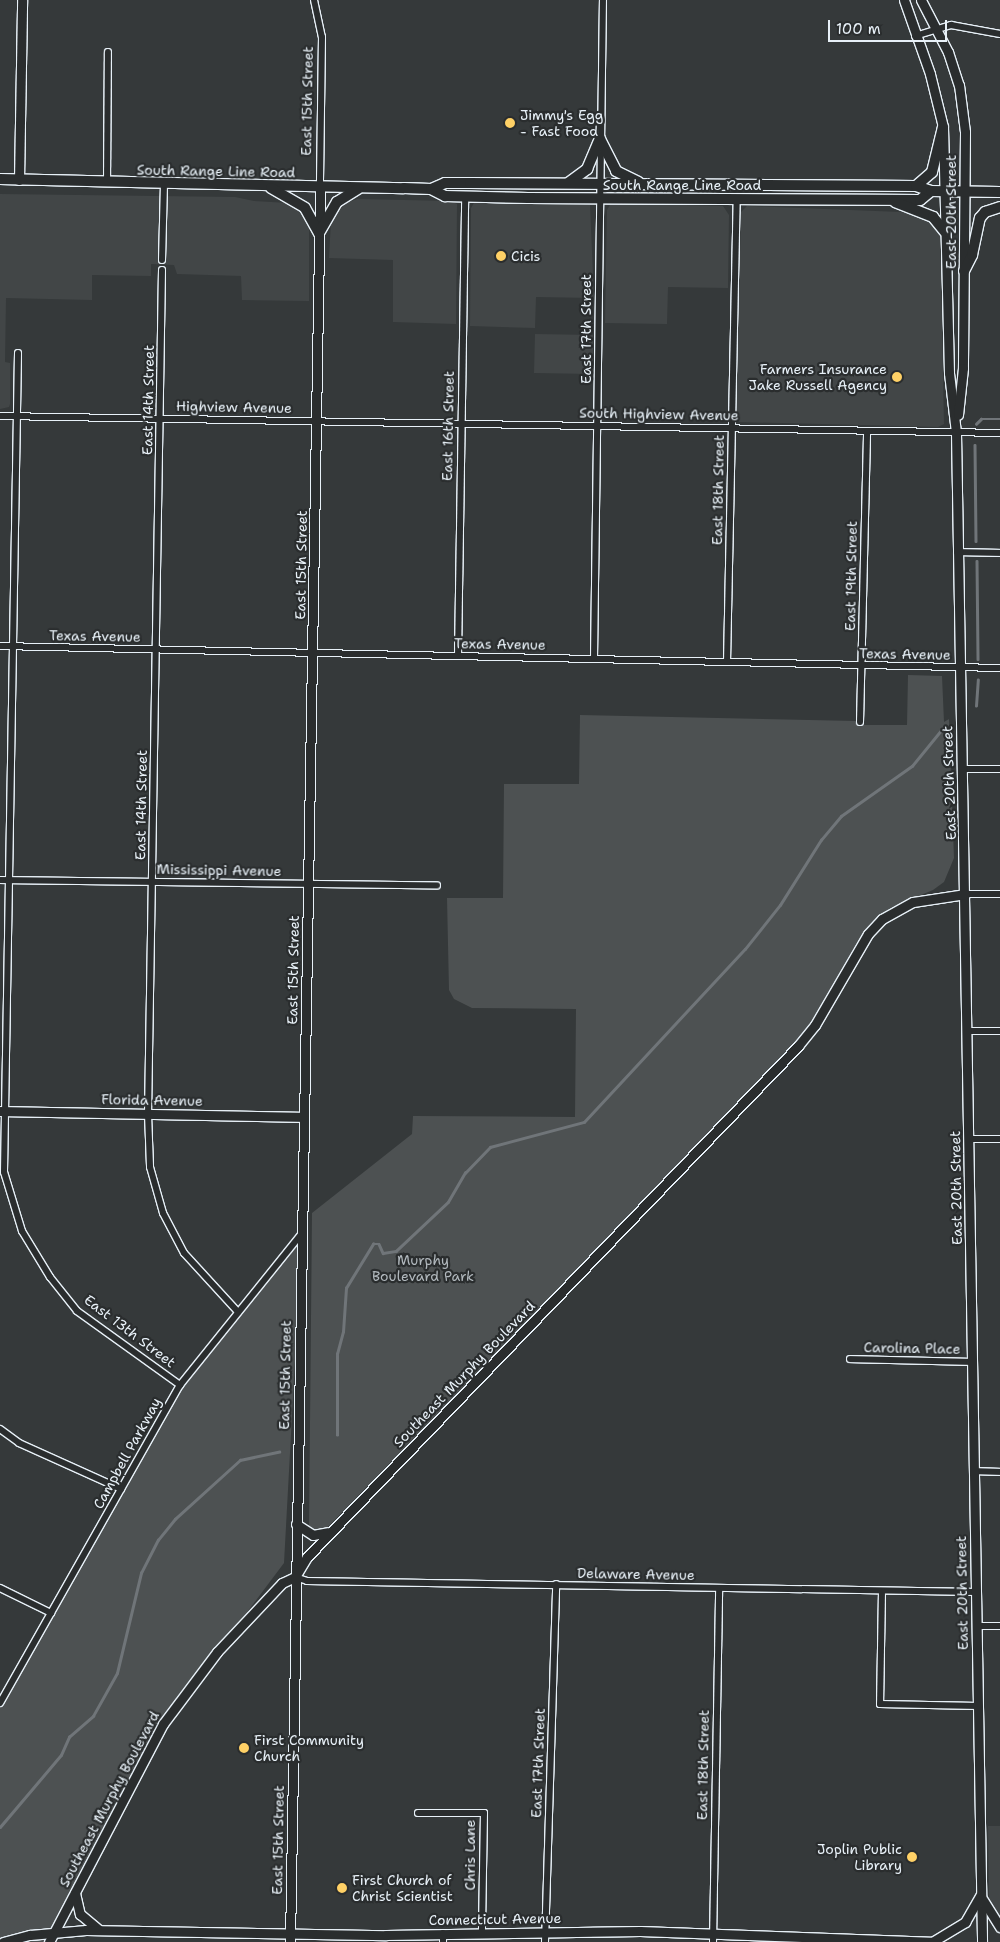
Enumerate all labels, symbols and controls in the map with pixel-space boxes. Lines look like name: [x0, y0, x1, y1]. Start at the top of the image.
scale bar: [830, 10, 949, 42]
text: 100 m: [836, 19, 881, 39]
street label: East 15th Street: [298, 46, 316, 156]
place label: Jimmy's Egg - Fast Food: [520, 107, 603, 140]
marker: Jimmy's Egg - Fast Food: [504, 117, 516, 129]
street label: East 20th Street: [943, 155, 959, 269]
street label: South Range Line Road: [137, 161, 295, 181]
street label: South Range Line Road: [603, 177, 761, 193]
place label: Cicis: [511, 248, 541, 264]
marker: Cicis: [495, 250, 507, 262]
street label: East 17th Street: [578, 274, 594, 384]
street label: East 14th Street: [139, 345, 157, 455]
place label: Farmers Insurance Jake Russell Agency: [748, 361, 887, 394]
street label: East 16th Street: [439, 371, 457, 481]
marker: Farmers Insurance Jake Russell Agency: [891, 371, 903, 383]
street label: Highview Avenue: [176, 398, 292, 416]
street label: South Highview Avenue: [579, 404, 739, 424]
street label: East 18th Street: [709, 435, 727, 545]
street label: East 15th Street: [292, 510, 310, 620]
street label: East 19th Street: [842, 521, 860, 631]
street label: Texas Avenue: [49, 627, 141, 645]
street label: Texas Avenue: [454, 635, 546, 653]
street label: Texas Avenue: [859, 645, 951, 663]
street label: East 20th Street: [939, 726, 959, 840]
street label: East 14th Street: [132, 750, 150, 860]
street label: Mississippi Avenue: [156, 861, 282, 879]
street label: East 15th Street: [284, 915, 302, 1025]
street label: Florida Avenue: [101, 1091, 203, 1109]
street label: East 20th Street: [947, 1131, 965, 1245]
park label: Murphy Boulevard Park: [372, 1252, 474, 1284]
street label: East 13th Street: [81, 1291, 179, 1371]
street label: Southeast Murphy Boulevard: [390, 1297, 538, 1451]
street label: East 15th Street: [276, 1320, 294, 1430]
street label: Carolina Place: [863, 1339, 961, 1357]
street label: Campbell Parkway: [89, 1394, 165, 1512]
street label: East 20th Street: [953, 1536, 971, 1650]
street label: Delaware Avenue: [577, 1565, 695, 1583]
street label: Southeast Murphy Boulevard: [55, 1708, 163, 1890]
street label: East 17th Street: [528, 1708, 548, 1818]
street label: East 18th Street: [694, 1710, 712, 1820]
place label: First Community Church: [254, 1732, 364, 1764]
marker: First Community Church: [238, 1742, 250, 1754]
street label: East 15th Street: [269, 1785, 287, 1895]
street label: Chris Lane: [462, 1819, 478, 1891]
place label: Joplin Public Library: [817, 1841, 902, 1874]
marker: Joplin Public Library: [906, 1851, 918, 1863]
place label: First Church of Christ Scientist: [352, 1872, 453, 1904]
marker: First Church of Christ Scientist: [336, 1882, 348, 1894]
street label: Connecticut Avenue: [428, 1909, 562, 1929]

